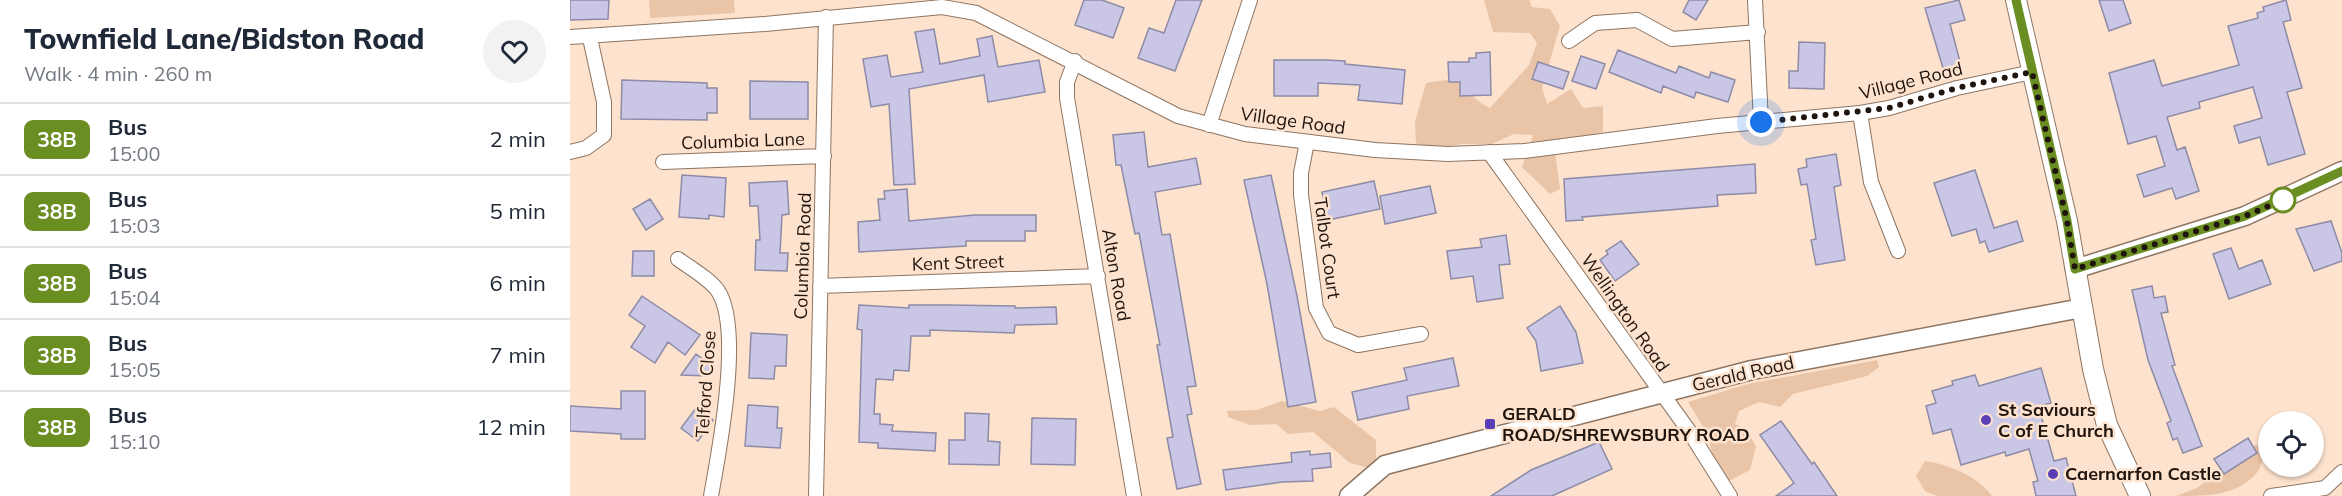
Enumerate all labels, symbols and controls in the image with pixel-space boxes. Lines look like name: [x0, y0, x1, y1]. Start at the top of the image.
button: heart: [483, 20, 546, 83]
text: Townfield Lane/Bidston Road: [24, 21, 425, 56]
street label: Village Road: [1857, 57, 1965, 104]
text: Walk · 4 min · 260 m: [24, 61, 212, 86]
street label: Village Road: [1239, 102, 1347, 139]
your location: [1746, 107, 1776, 137]
text: Bus: [108, 113, 147, 141]
text: 2 min: [490, 125, 546, 153]
text: 38B: [37, 126, 77, 152]
street label: Columbia Lane: [681, 127, 805, 154]
text: 15:00: [108, 141, 161, 166]
text: Bus: [108, 185, 147, 213]
unlabelled marker: [2270, 187, 2296, 213]
street label: Columbia Road: [789, 192, 816, 320]
street label: Talbot Court: [1309, 196, 1346, 300]
text: 5 min: [490, 197, 546, 225]
text: 38B: [37, 198, 77, 224]
text: 15:03: [108, 213, 161, 238]
street label: Alton Road: [1097, 227, 1136, 323]
street label: Kent Street: [911, 249, 1005, 276]
street label: Wellington Road: [1576, 249, 1675, 376]
text: Bus: [108, 257, 147, 285]
text: 6 min: [490, 269, 546, 297]
text: 38B: [37, 270, 77, 296]
text: 15:04: [108, 285, 161, 310]
text: Bus: [108, 329, 147, 357]
street label: Telford Close: [690, 330, 721, 438]
text: 7 min: [490, 341, 546, 369]
text: 38B: [37, 342, 77, 368]
street label: Gerald Road: [1690, 351, 1796, 396]
text: 15:05: [108, 357, 161, 382]
place label: St Saviours C of E Church: [1998, 398, 2114, 442]
text: Bus: [108, 401, 147, 429]
place label: GERALD ROAD/SHREWSBURY ROAD: [1502, 402, 1750, 446]
map controls: [2258, 411, 2324, 477]
button: locate: [2258, 411, 2324, 477]
text: 12 min: [476, 413, 546, 441]
marker: St Saviours C of E Church: [1979, 413, 1993, 427]
text: 38B: [37, 414, 77, 440]
marker: GERALD ROAD/SHREWSBURY ROAD: [1483, 417, 1497, 431]
text: 15:10: [108, 429, 161, 454]
place label: Caernarfon Castle: [2065, 462, 2221, 485]
marker: Caernarfon Castle: [2046, 467, 2060, 481]

